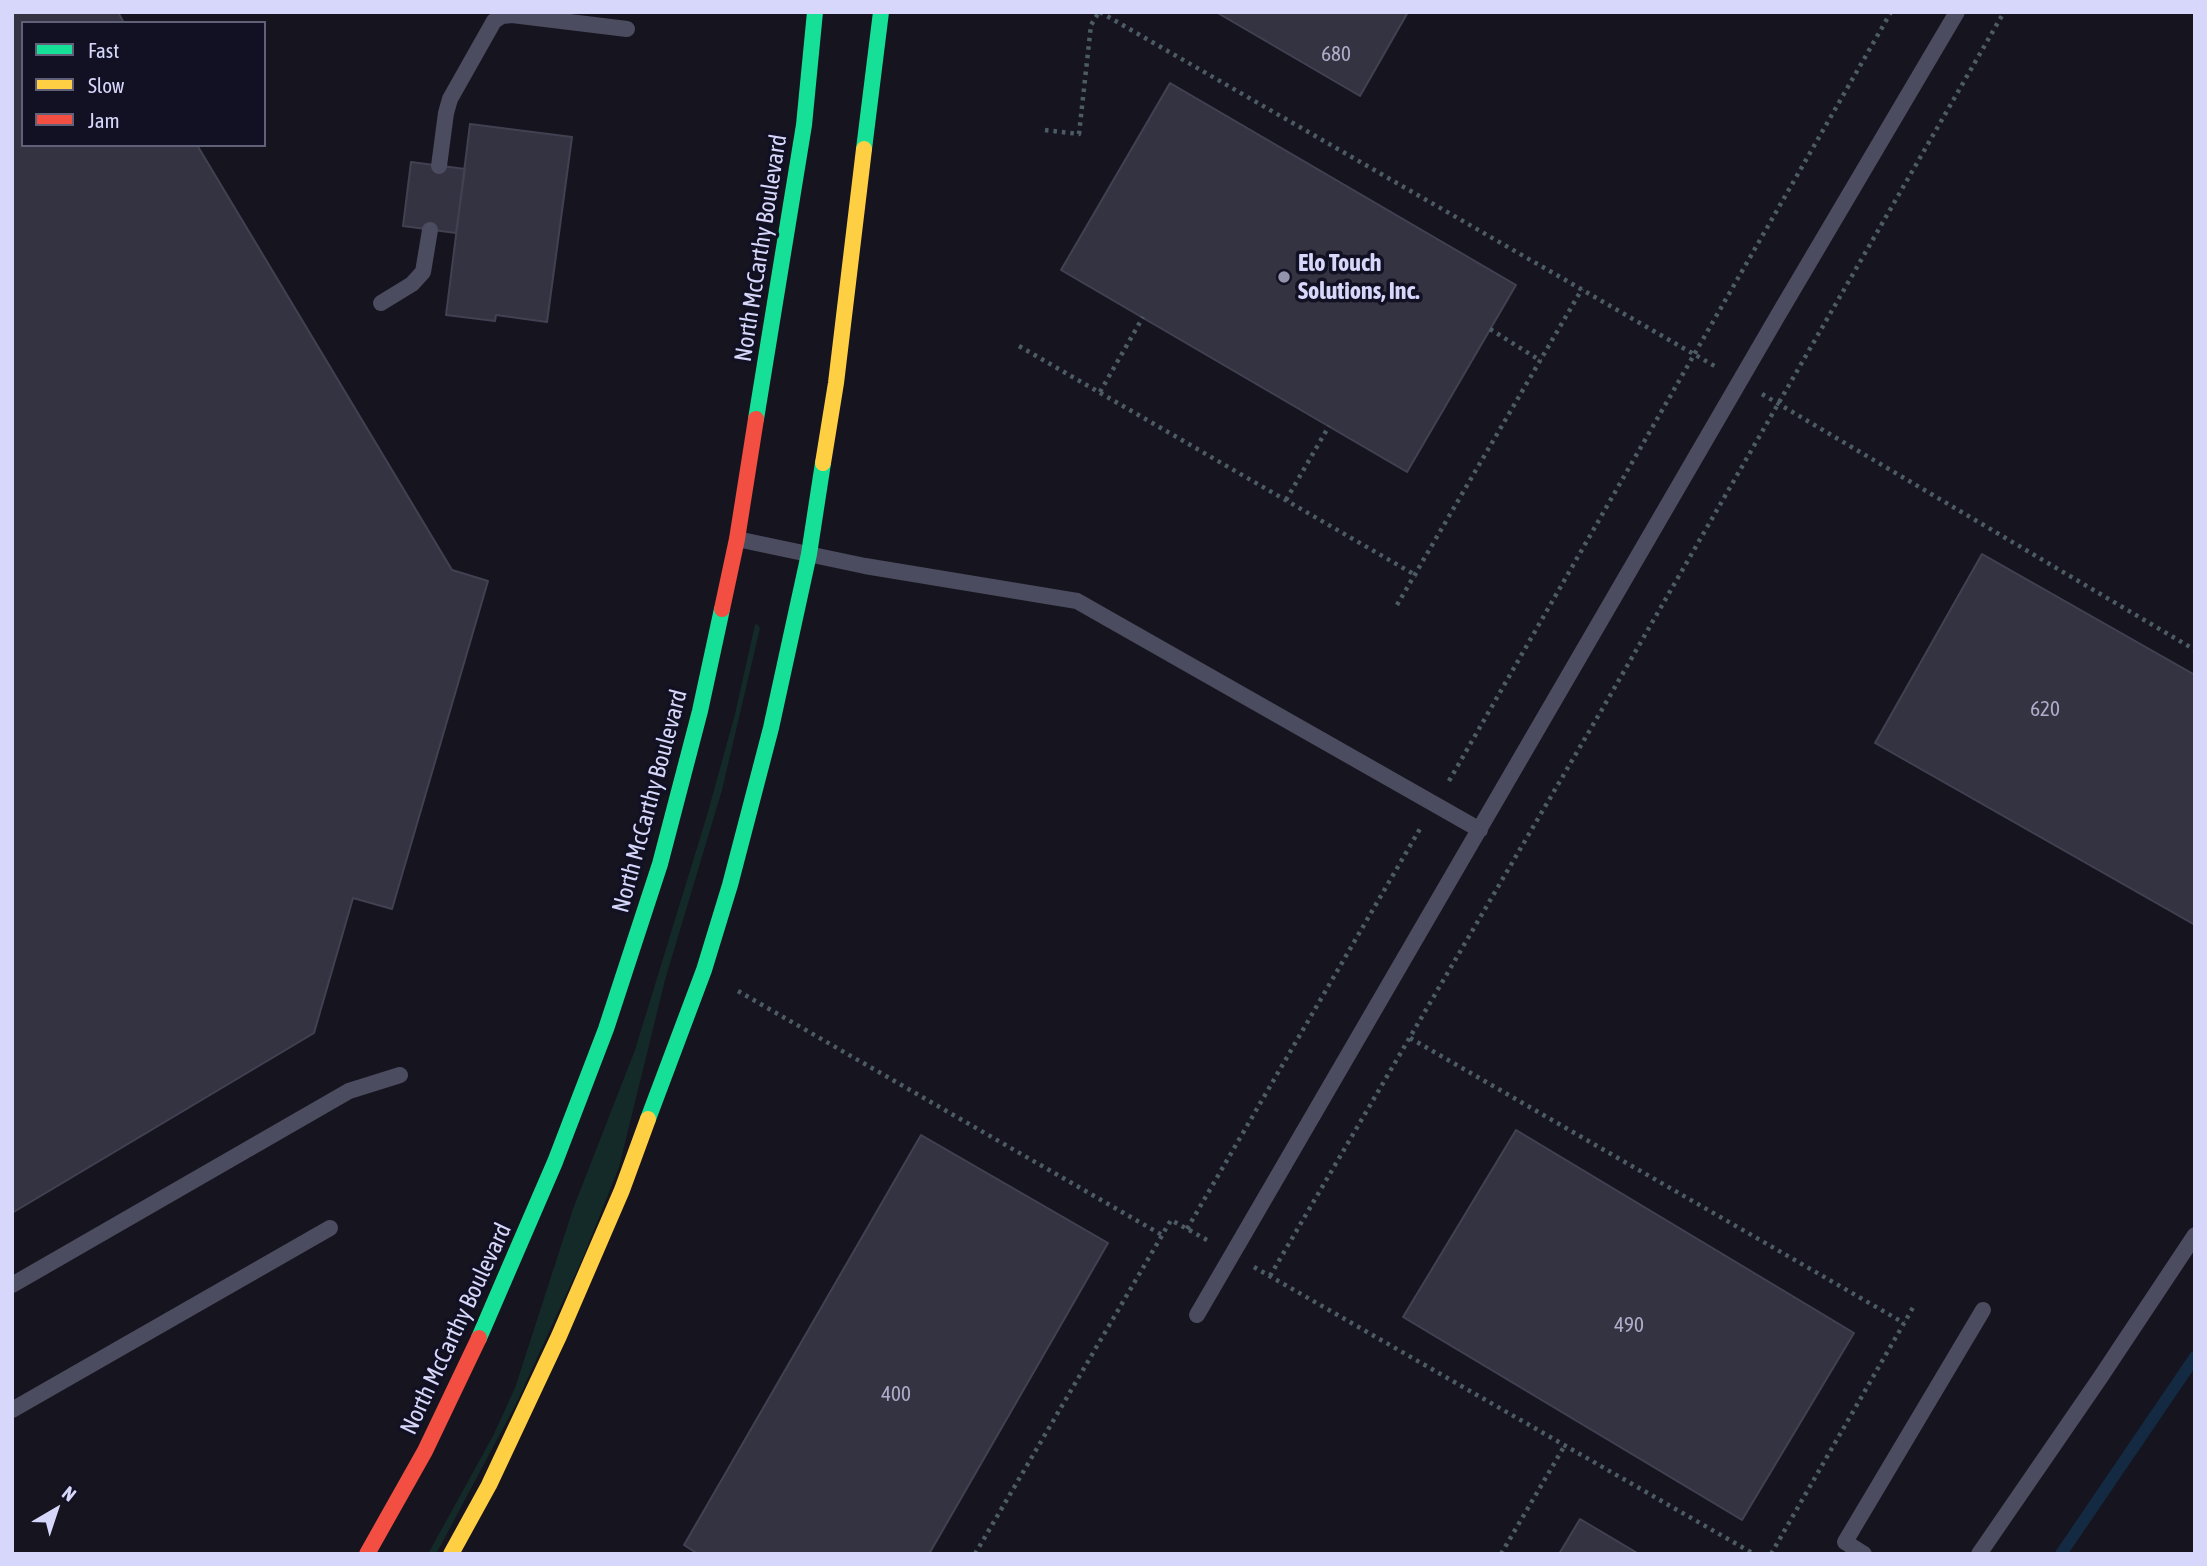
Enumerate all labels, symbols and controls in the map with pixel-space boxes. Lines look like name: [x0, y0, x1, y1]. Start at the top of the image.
legend: [21, 21, 266, 147]
text: Fast: [88, 38, 119, 62]
house number: 680: [1321, 41, 1351, 67]
text: Slow: [88, 73, 124, 97]
text: Jam: [88, 108, 120, 132]
street label: North McCarthy Boulevard: [729, 132, 793, 364]
place label: Elo Touch Solutions, Inc.: [1298, 249, 1420, 305]
marker: Elo Touch Solutions, Inc.: [1276, 269, 1292, 285]
street label: North McCarthy Boulevard: [606, 686, 694, 916]
house number: 620: [2030, 696, 2060, 722]
street label: North McCarthy Boulevard: [394, 1219, 518, 1439]
house number: 490: [1614, 1312, 1644, 1338]
house number: 400: [881, 1381, 911, 1407]
north arrow: [21, 1475, 91, 1545]
text: N: [58, 1482, 80, 1506]

